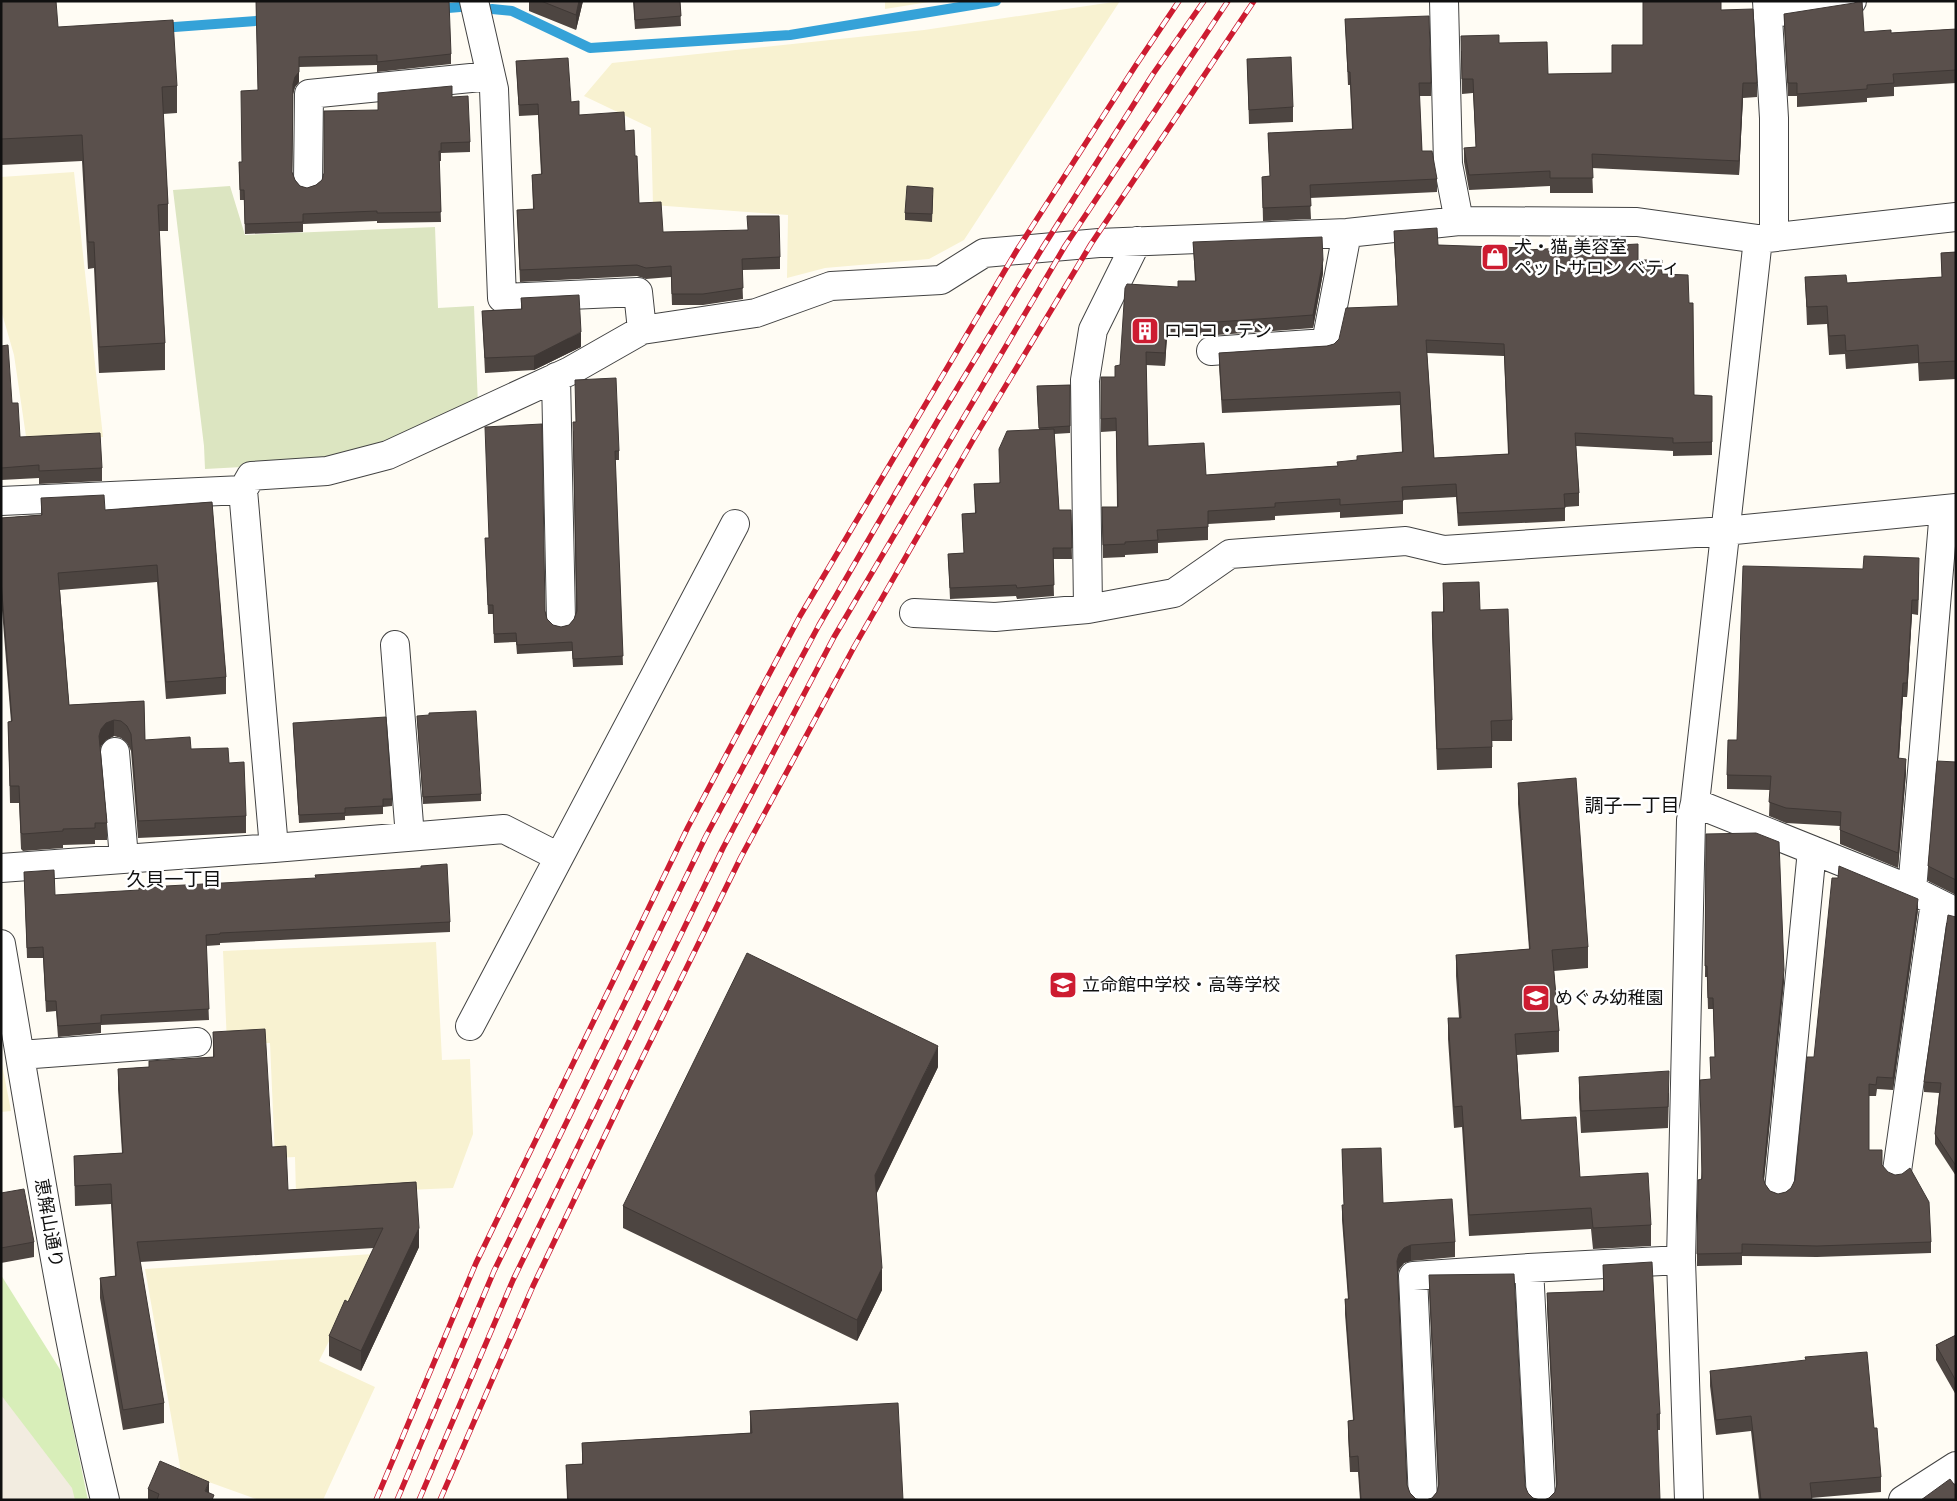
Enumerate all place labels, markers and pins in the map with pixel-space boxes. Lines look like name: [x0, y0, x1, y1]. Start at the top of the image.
place label: 犬・猫 美容室 ペットサロン ベティ: [1514, 236, 1680, 279]
shop icon: 犬・猫 美容室 ペットサロン ベティ: [1480, 242, 1510, 272]
building icon: ロココ・テン: [1130, 316, 1160, 346]
place label: ロココ・テン: [1164, 320, 1272, 342]
school or university icon: 立命館中学校・高等学校: [1048, 970, 1078, 1000]
place label: 立命館中学校・高等学校: [1082, 974, 1280, 996]
school or university icon: めぐみ幼稚園: [1521, 983, 1551, 1013]
place label: めぐみ幼稚園: [1555, 987, 1664, 1009]

